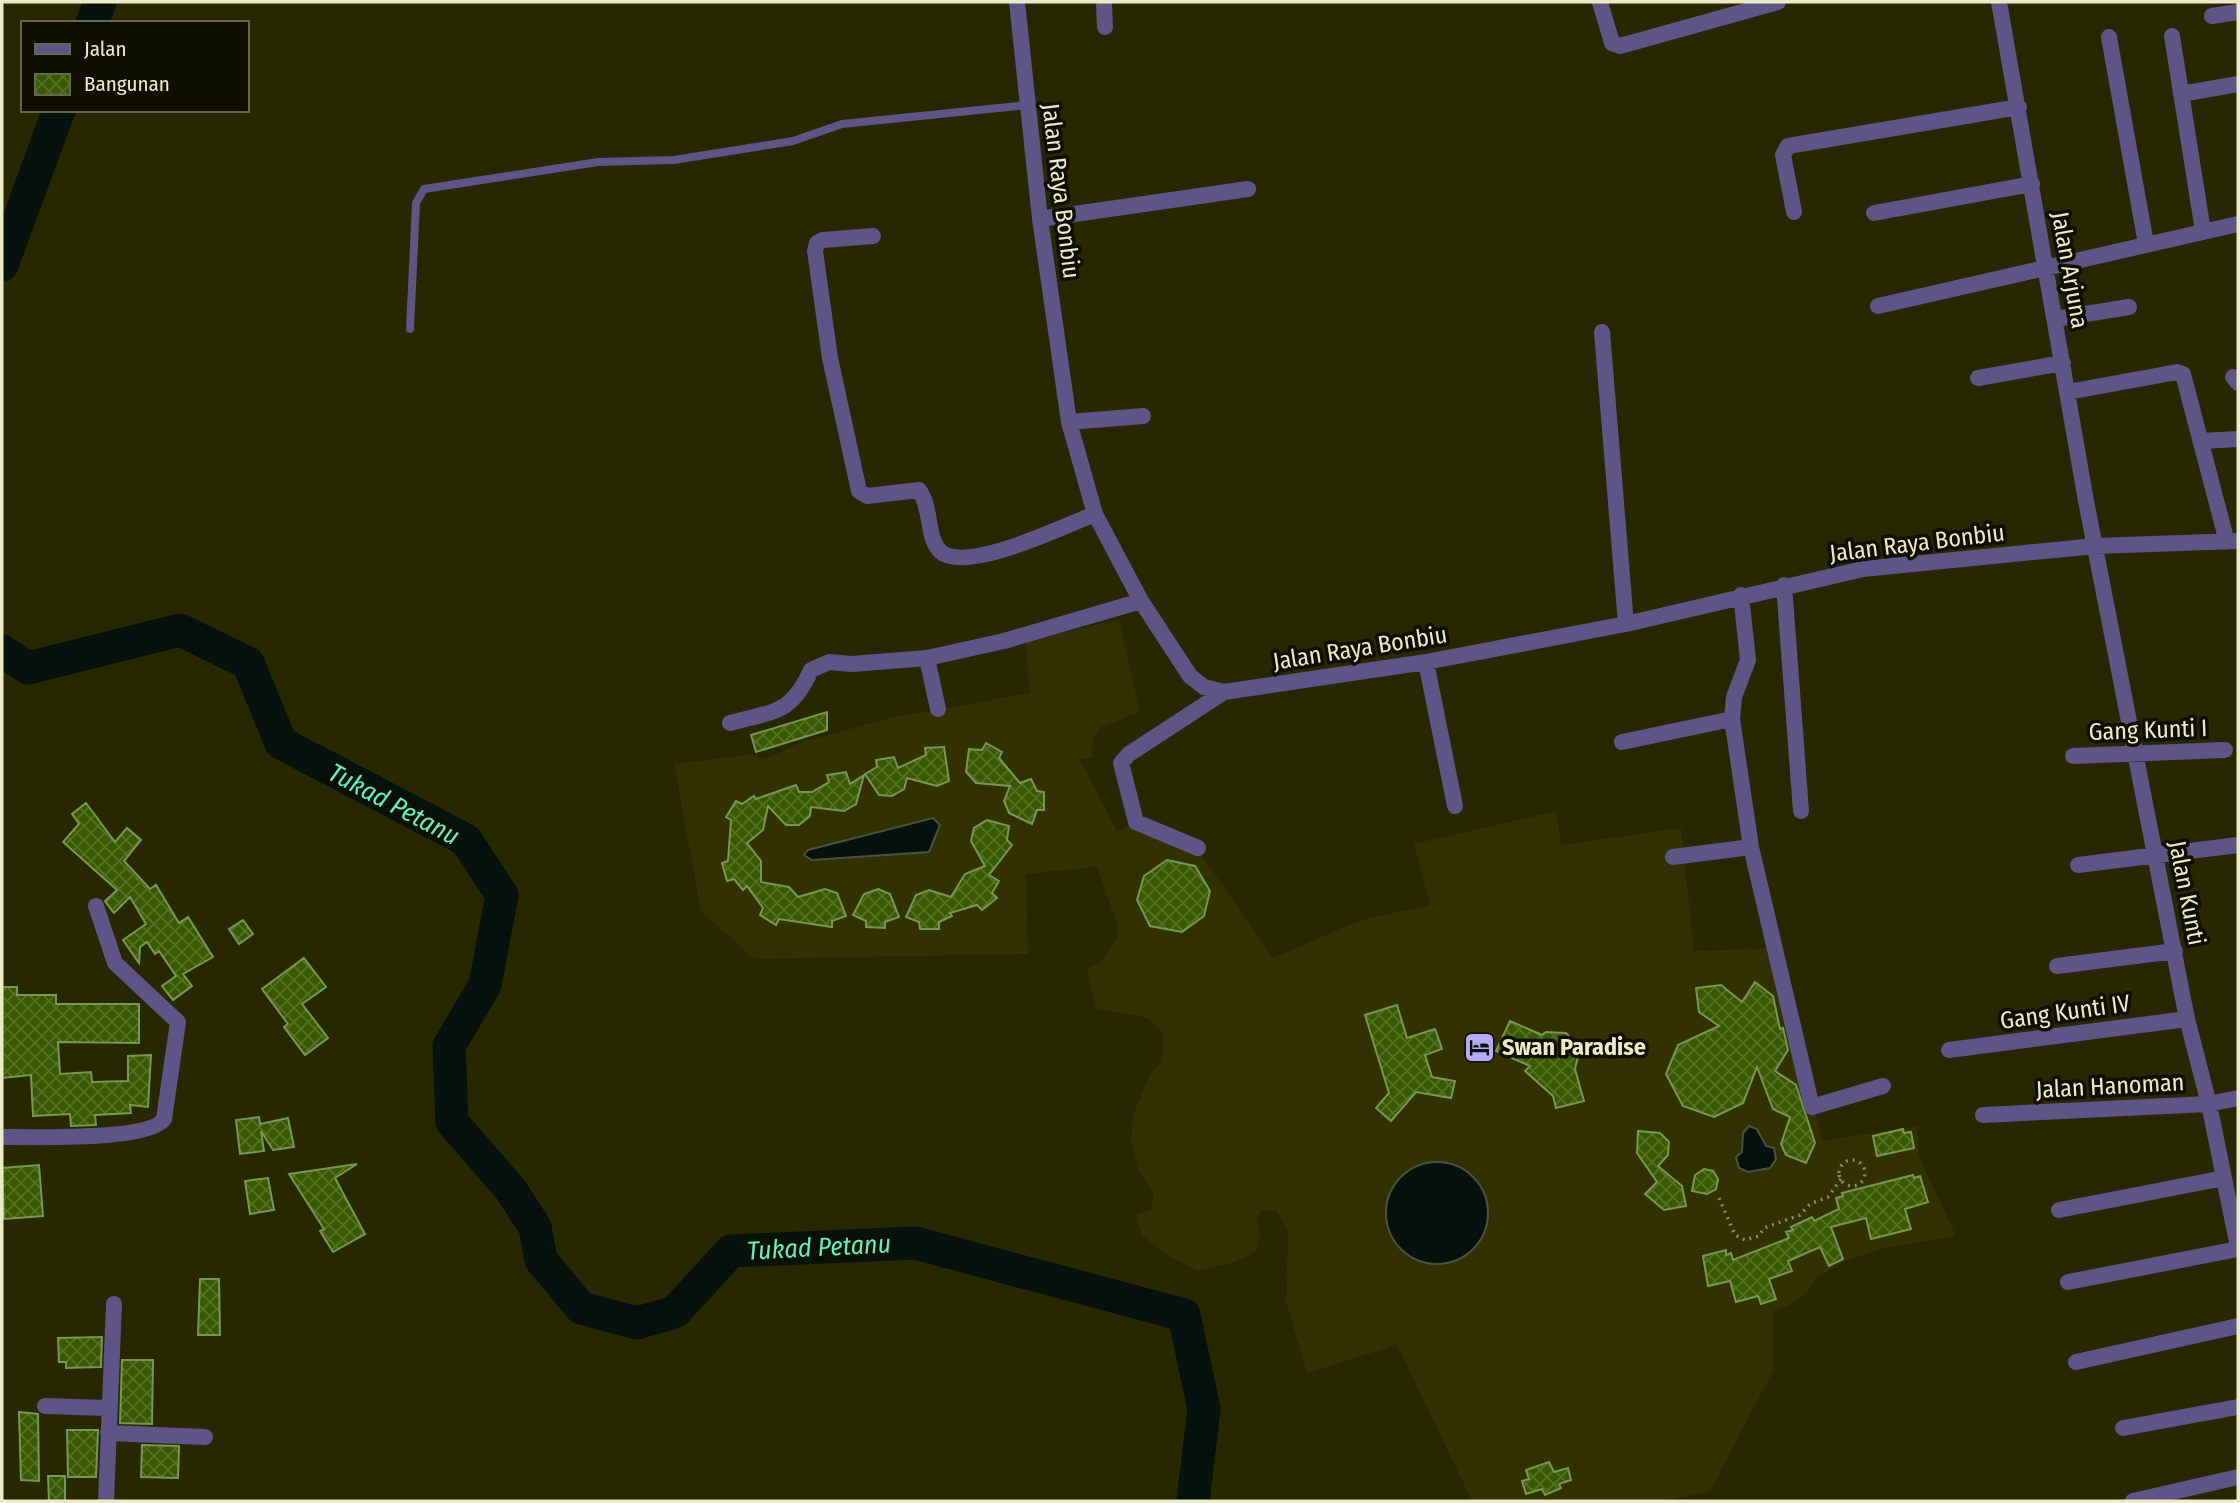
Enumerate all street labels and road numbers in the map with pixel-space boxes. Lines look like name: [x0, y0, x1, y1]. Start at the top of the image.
street label: Jalan Raya Bonbiu: [1036, 102, 1086, 280]
street label: Jalan Arjuna: [2046, 209, 2094, 331]
street label: Jalan Raya Bonbiu: [1828, 518, 2006, 568]
street label: Jalan Raya Bonbiu: [1271, 620, 1449, 676]
street label: Gang Kunti I: [2088, 714, 2208, 746]
street label: Jalan Kunti: [2163, 838, 2211, 948]
street label: Gang Kunti IV: [1998, 989, 2132, 1035]
street label: Jalan Hanoman: [2035, 1068, 2185, 1104]

